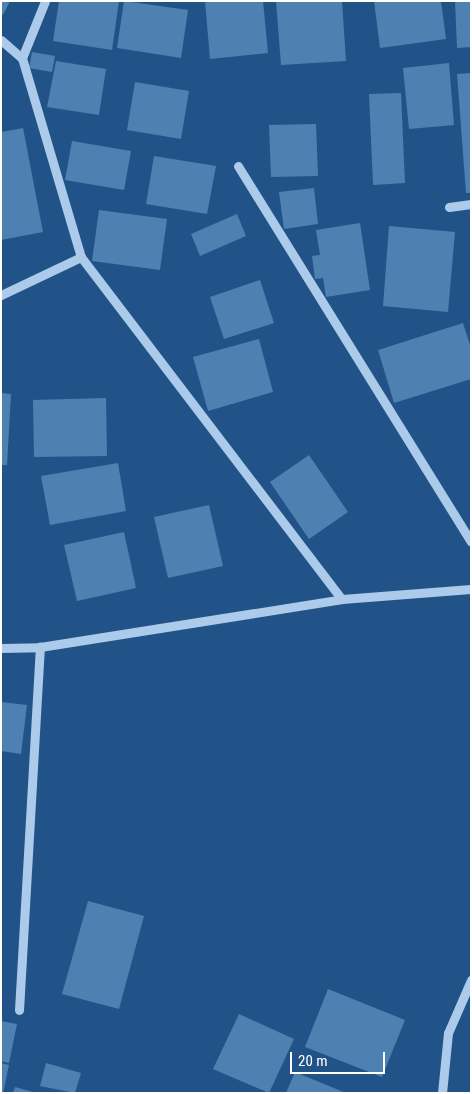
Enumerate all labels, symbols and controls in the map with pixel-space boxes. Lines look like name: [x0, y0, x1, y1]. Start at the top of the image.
scale bar: [292, 1042, 387, 1074]
text: 20 m: [298, 1052, 328, 1070]

